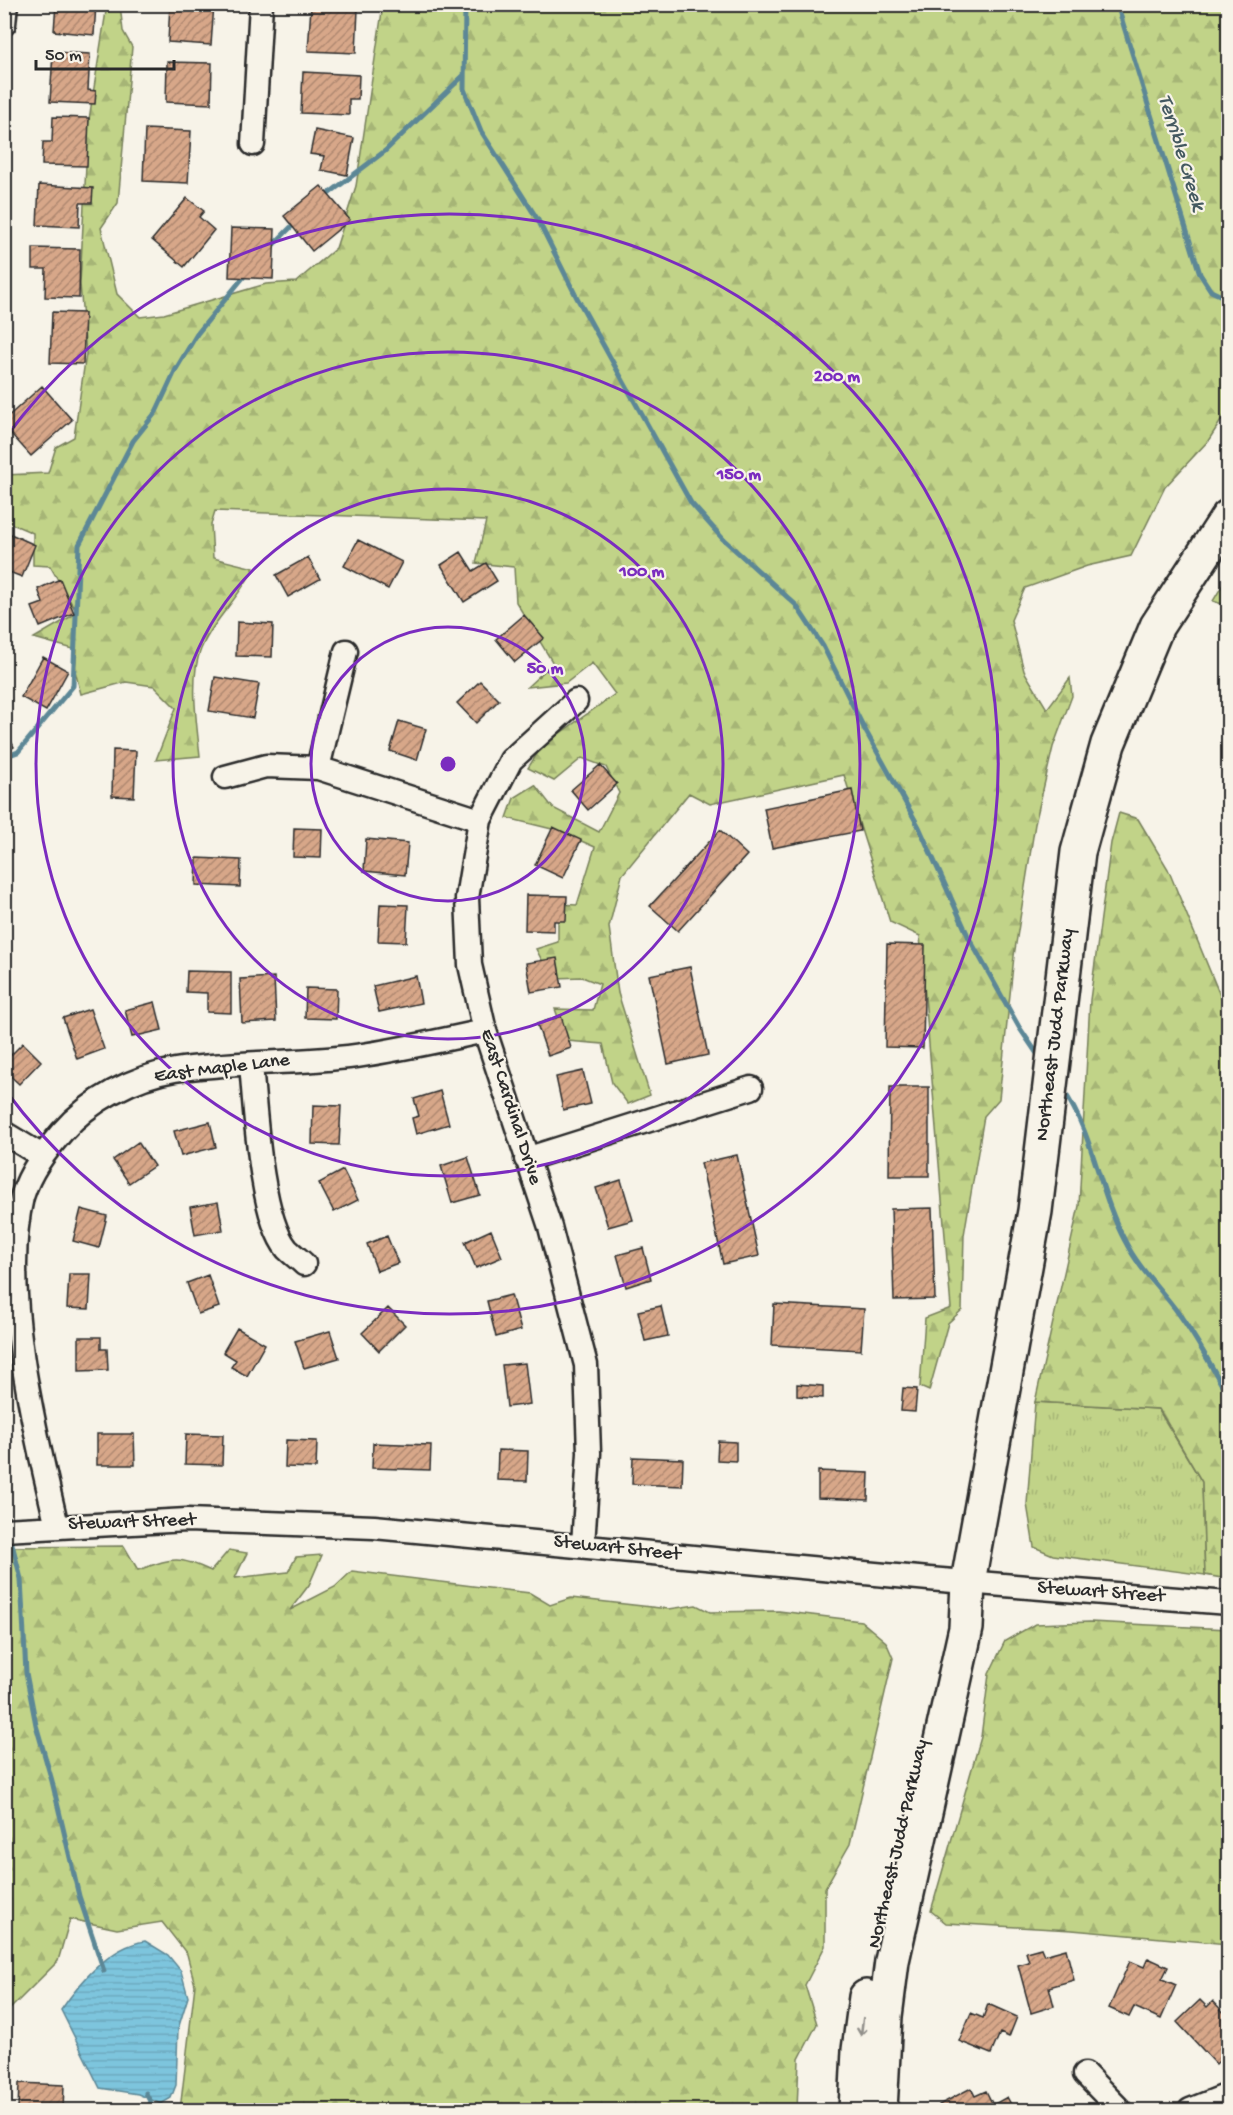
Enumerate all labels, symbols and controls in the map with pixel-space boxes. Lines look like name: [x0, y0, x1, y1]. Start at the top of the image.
scale bar: [36, 33, 174, 71]
text: 50 m: [45, 46, 82, 67]
water label: Terrible Creek: [1151, 92, 1210, 216]
text: 200 m: [814, 367, 860, 388]
text: 150 m: [716, 465, 761, 486]
text: 100 m: [619, 562, 665, 583]
text: 50 m: [527, 659, 564, 680]
centre of rings: [438, 754, 458, 774]
street label: Northeast Judd Parkway: [1032, 927, 1080, 1143]
street label: East Cardinal Drive: [474, 1026, 546, 1188]
street label: East Maple Lane: [153, 1049, 292, 1089]
street label: Stewart Street: [68, 1509, 198, 1537]
street label: Stewart Street: [552, 1531, 684, 1567]
street label: Stewart Street: [1037, 1577, 1167, 1609]
street label: Northeast Judd Parkway: [864, 1737, 934, 1951]
one-way arrow: [857, 2016, 868, 2036]

